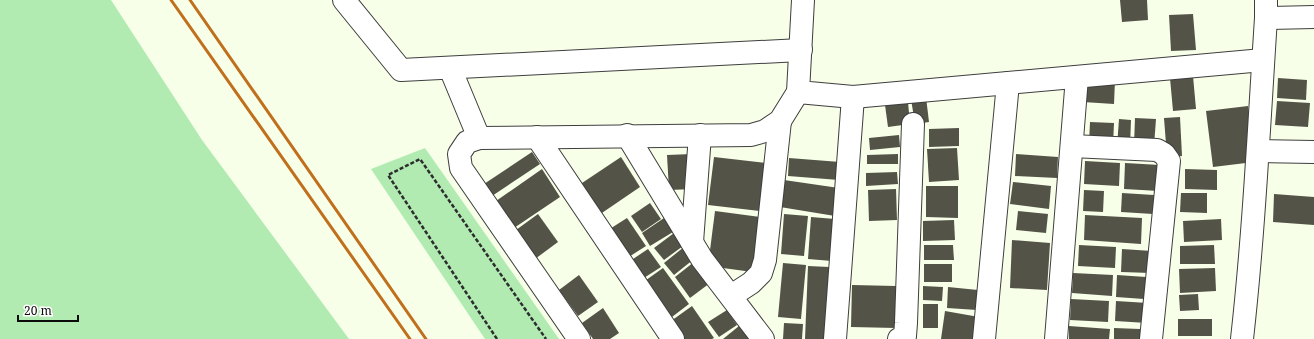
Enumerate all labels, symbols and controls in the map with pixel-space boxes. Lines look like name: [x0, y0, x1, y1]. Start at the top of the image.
scale bar: [18, 297, 78, 323]
text: 20 m: [24, 302, 52, 319]

